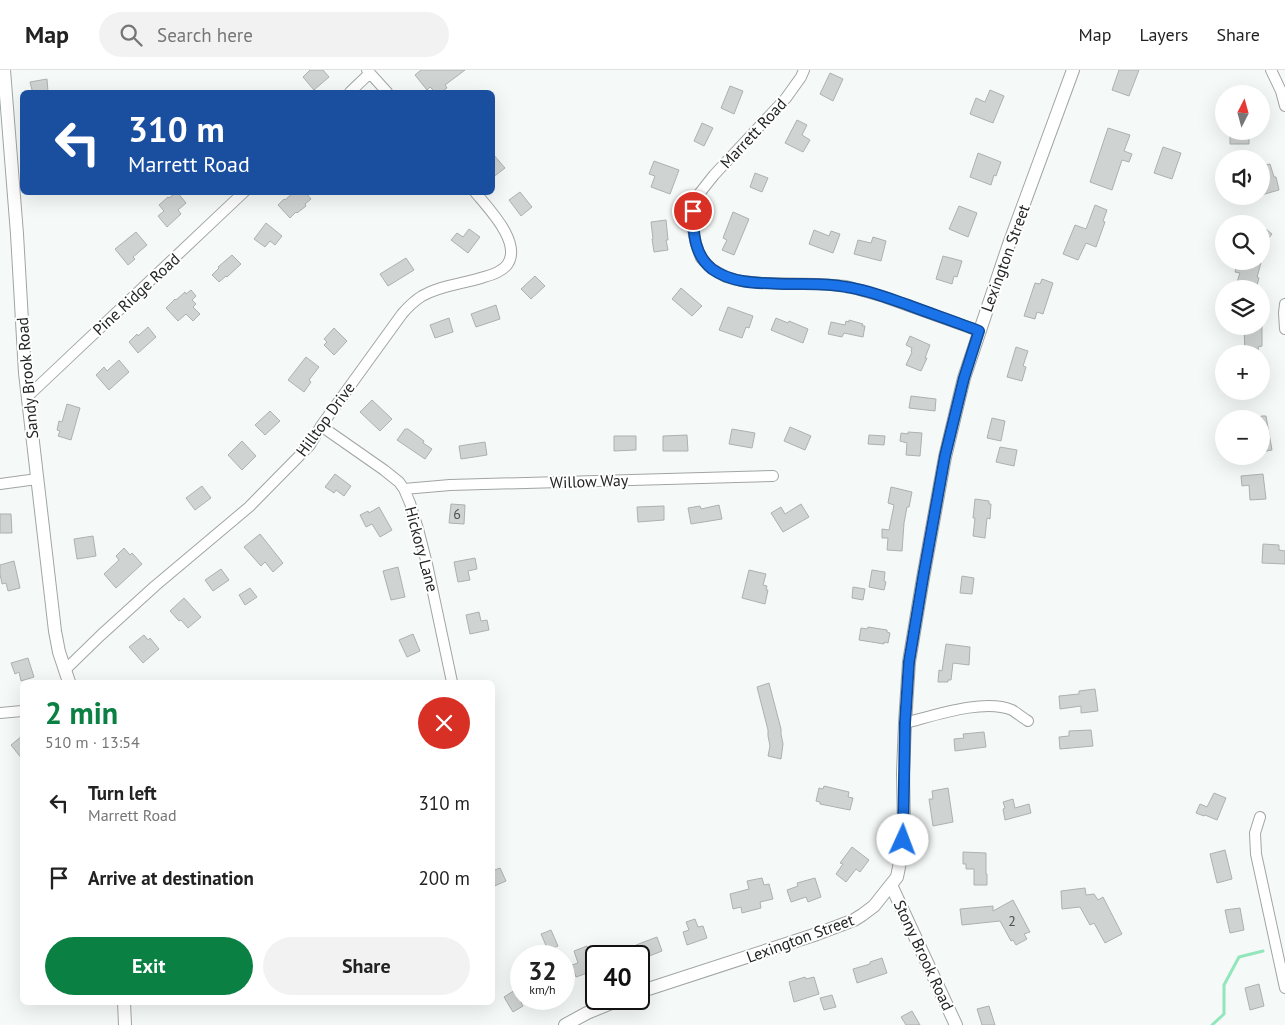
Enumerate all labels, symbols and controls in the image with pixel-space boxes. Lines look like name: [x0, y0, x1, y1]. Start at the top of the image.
search box: [99, 12, 449, 57]
text: Map: [25, 19, 69, 50]
icon: search: [117, 21, 145, 49]
text: Search here: [157, 23, 253, 47]
text: Map: [1079, 23, 1111, 46]
text: Layers: [1139, 23, 1188, 46]
text: Share: [1216, 23, 1260, 46]
north arrow: [1215, 85, 1270, 140]
map controls: [1215, 85, 1270, 465]
street label: Marrett Road: [715, 94, 791, 172]
text: 310 m: [128, 106, 225, 152]
icon: left: [45, 110, 110, 175]
text: Marrett Road: [128, 150, 250, 178]
button: sound: [1215, 150, 1270, 205]
pin: [672, 190, 714, 232]
icon: arrive: [679, 197, 707, 225]
street label: Lexington Street: [976, 201, 1034, 314]
button: search: [1215, 215, 1270, 270]
street label: Pine Ridge Road: [88, 249, 184, 339]
button: layers: [1215, 280, 1270, 335]
street label: Sandy Brook Road: [12, 316, 42, 440]
button: +: [1215, 345, 1270, 400]
street label: Hilltop Drive: [291, 378, 359, 460]
button: −: [1215, 410, 1270, 465]
street label: Willow Way: [549, 470, 629, 492]
street label: Hickory Lane: [401, 504, 443, 594]
house number: 6: [453, 505, 461, 523]
text: 2 min: [45, 693, 118, 732]
button: close: [418, 697, 470, 749]
text: 510 m · 13:54: [45, 732, 140, 752]
text: Turn left: [88, 781, 157, 805]
icon: left: [45, 789, 73, 817]
text: 310 m: [418, 791, 470, 815]
text: Marrett Road: [88, 805, 177, 825]
position arrow: [876, 813, 928, 865]
icon: arrive: [45, 864, 73, 892]
text: Arrive at destination: [88, 866, 254, 890]
text: 200 m: [418, 866, 470, 890]
street label: Stony Brook Road: [890, 897, 958, 1013]
street label: Lexington Street: [744, 909, 857, 967]
house number: 2: [1008, 912, 1016, 930]
button: Exit: [45, 937, 253, 995]
button: Share: [263, 937, 470, 995]
speed limit sign: 40: [585, 945, 650, 1010]
text: 32: [528, 955, 557, 987]
text: km/h: [529, 982, 556, 997]

